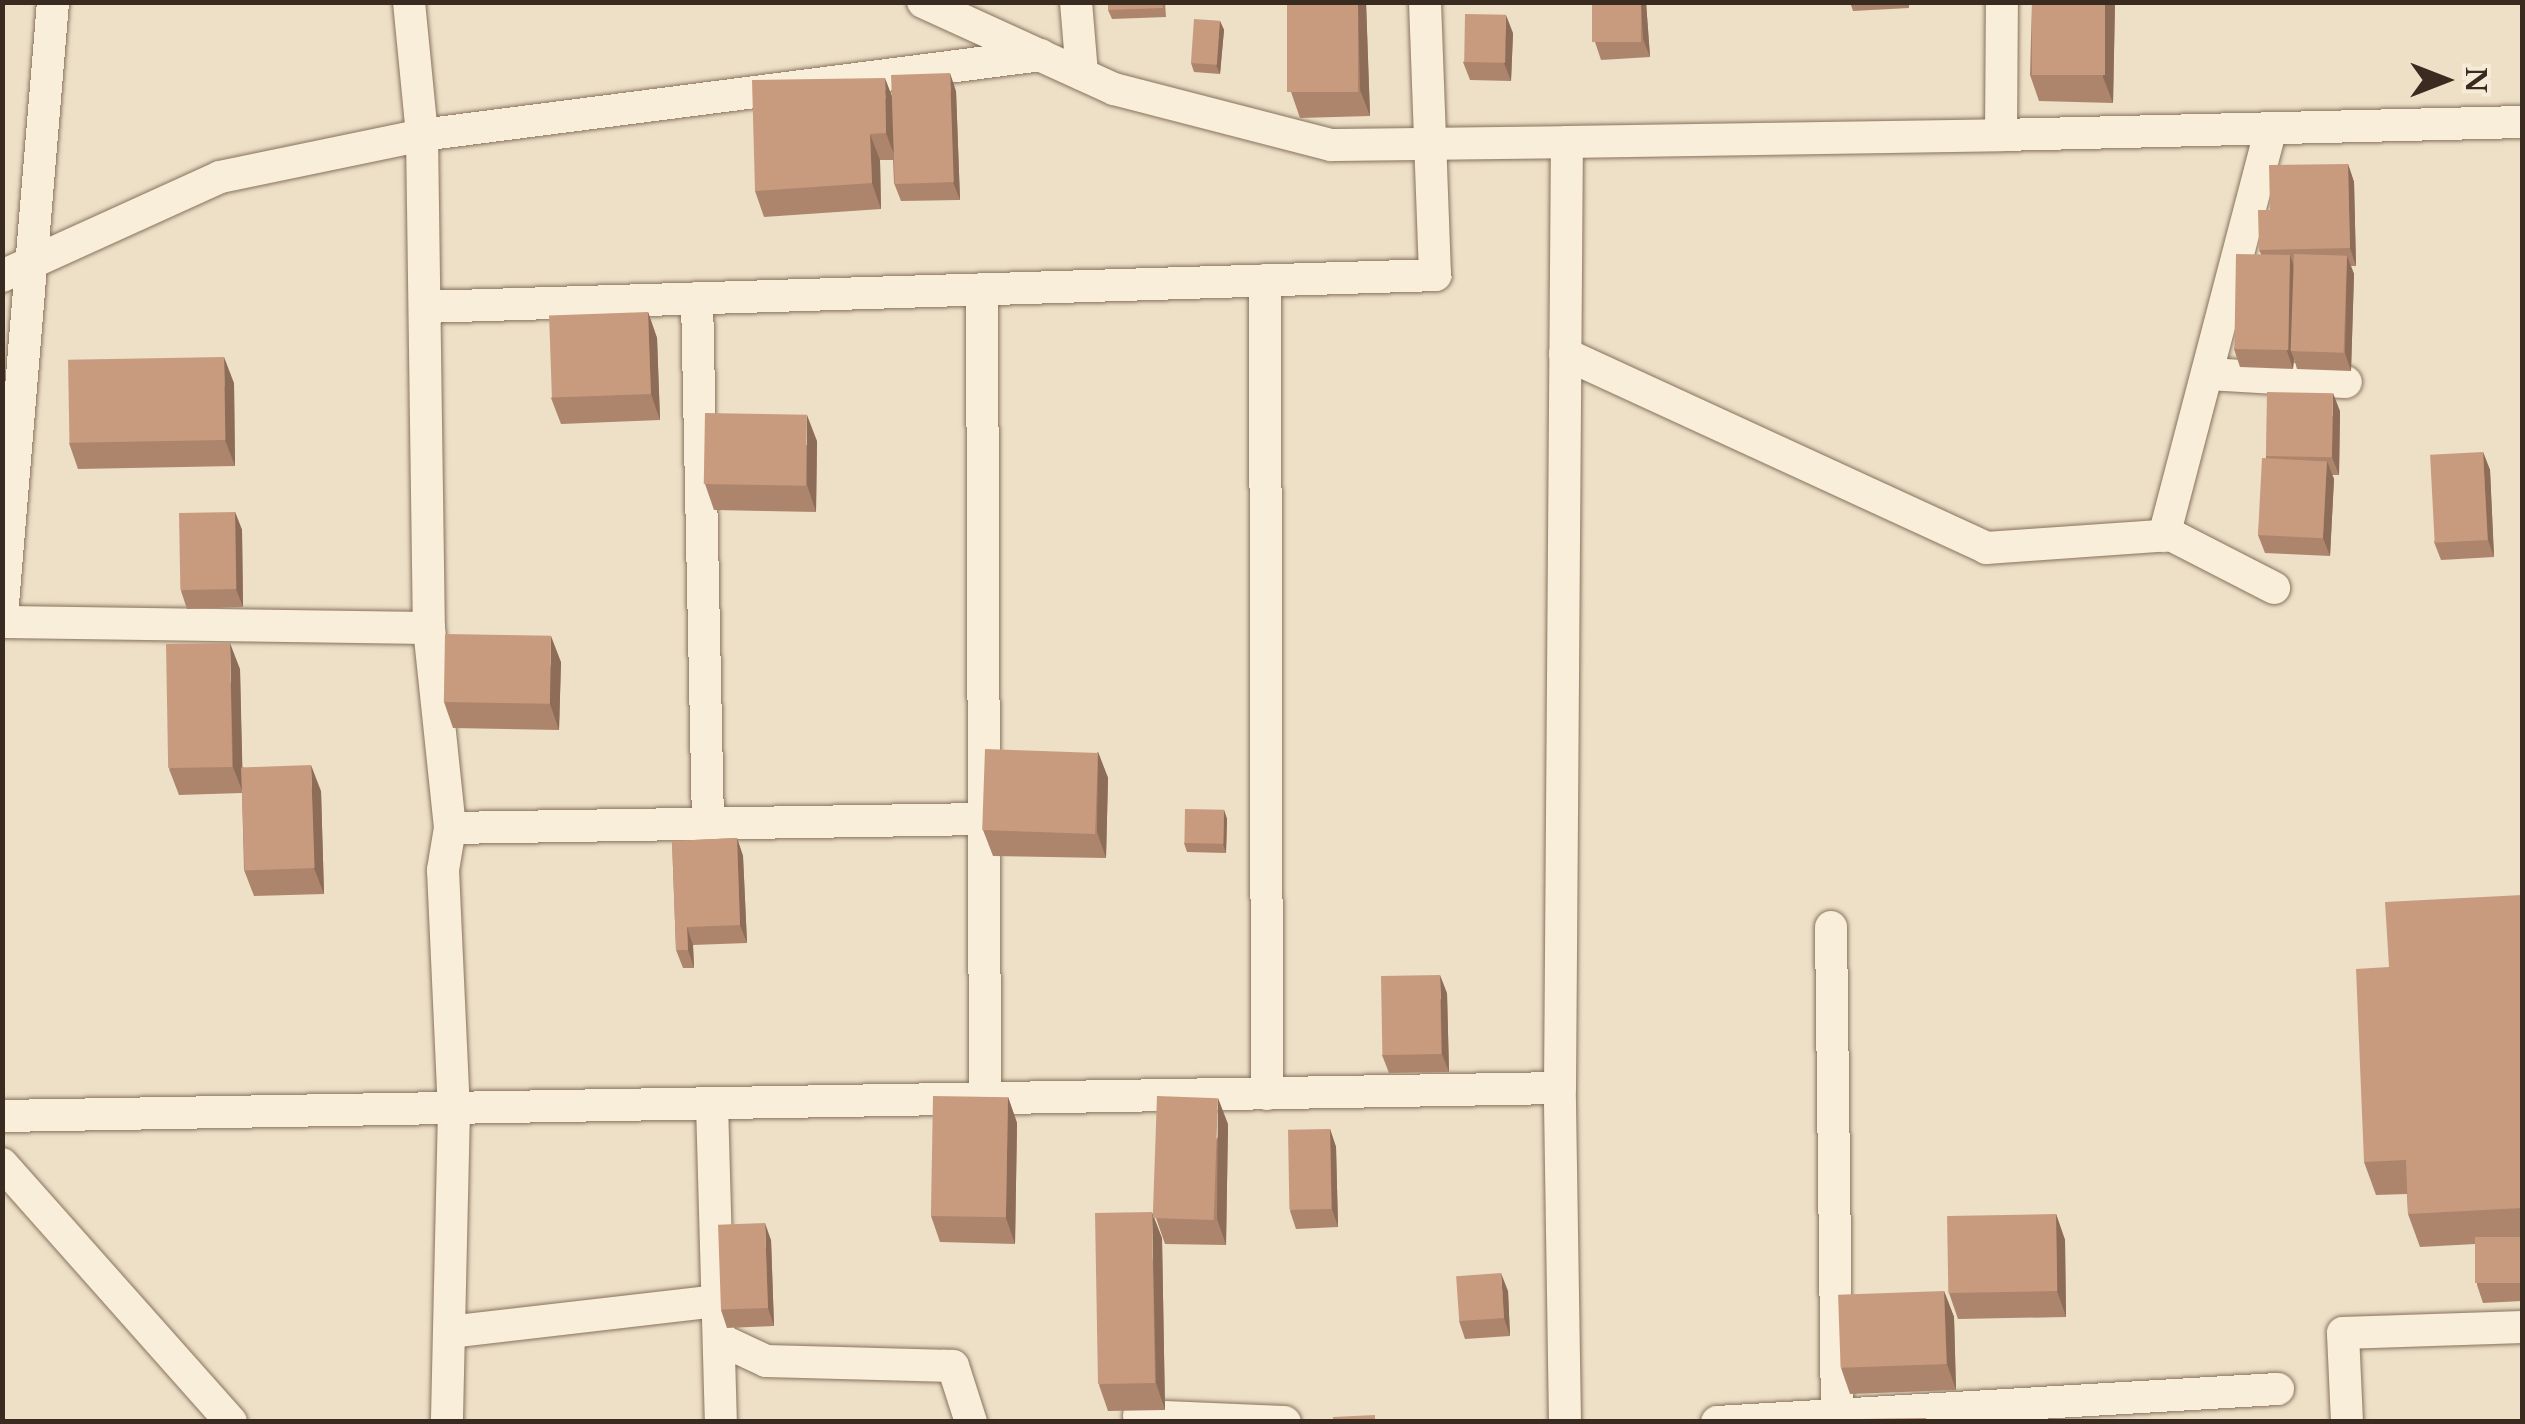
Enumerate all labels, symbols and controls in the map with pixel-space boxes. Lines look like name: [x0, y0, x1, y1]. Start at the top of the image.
north arrow: [2395, 30, 2495, 130]
text: N: [2458, 67, 2493, 93]

